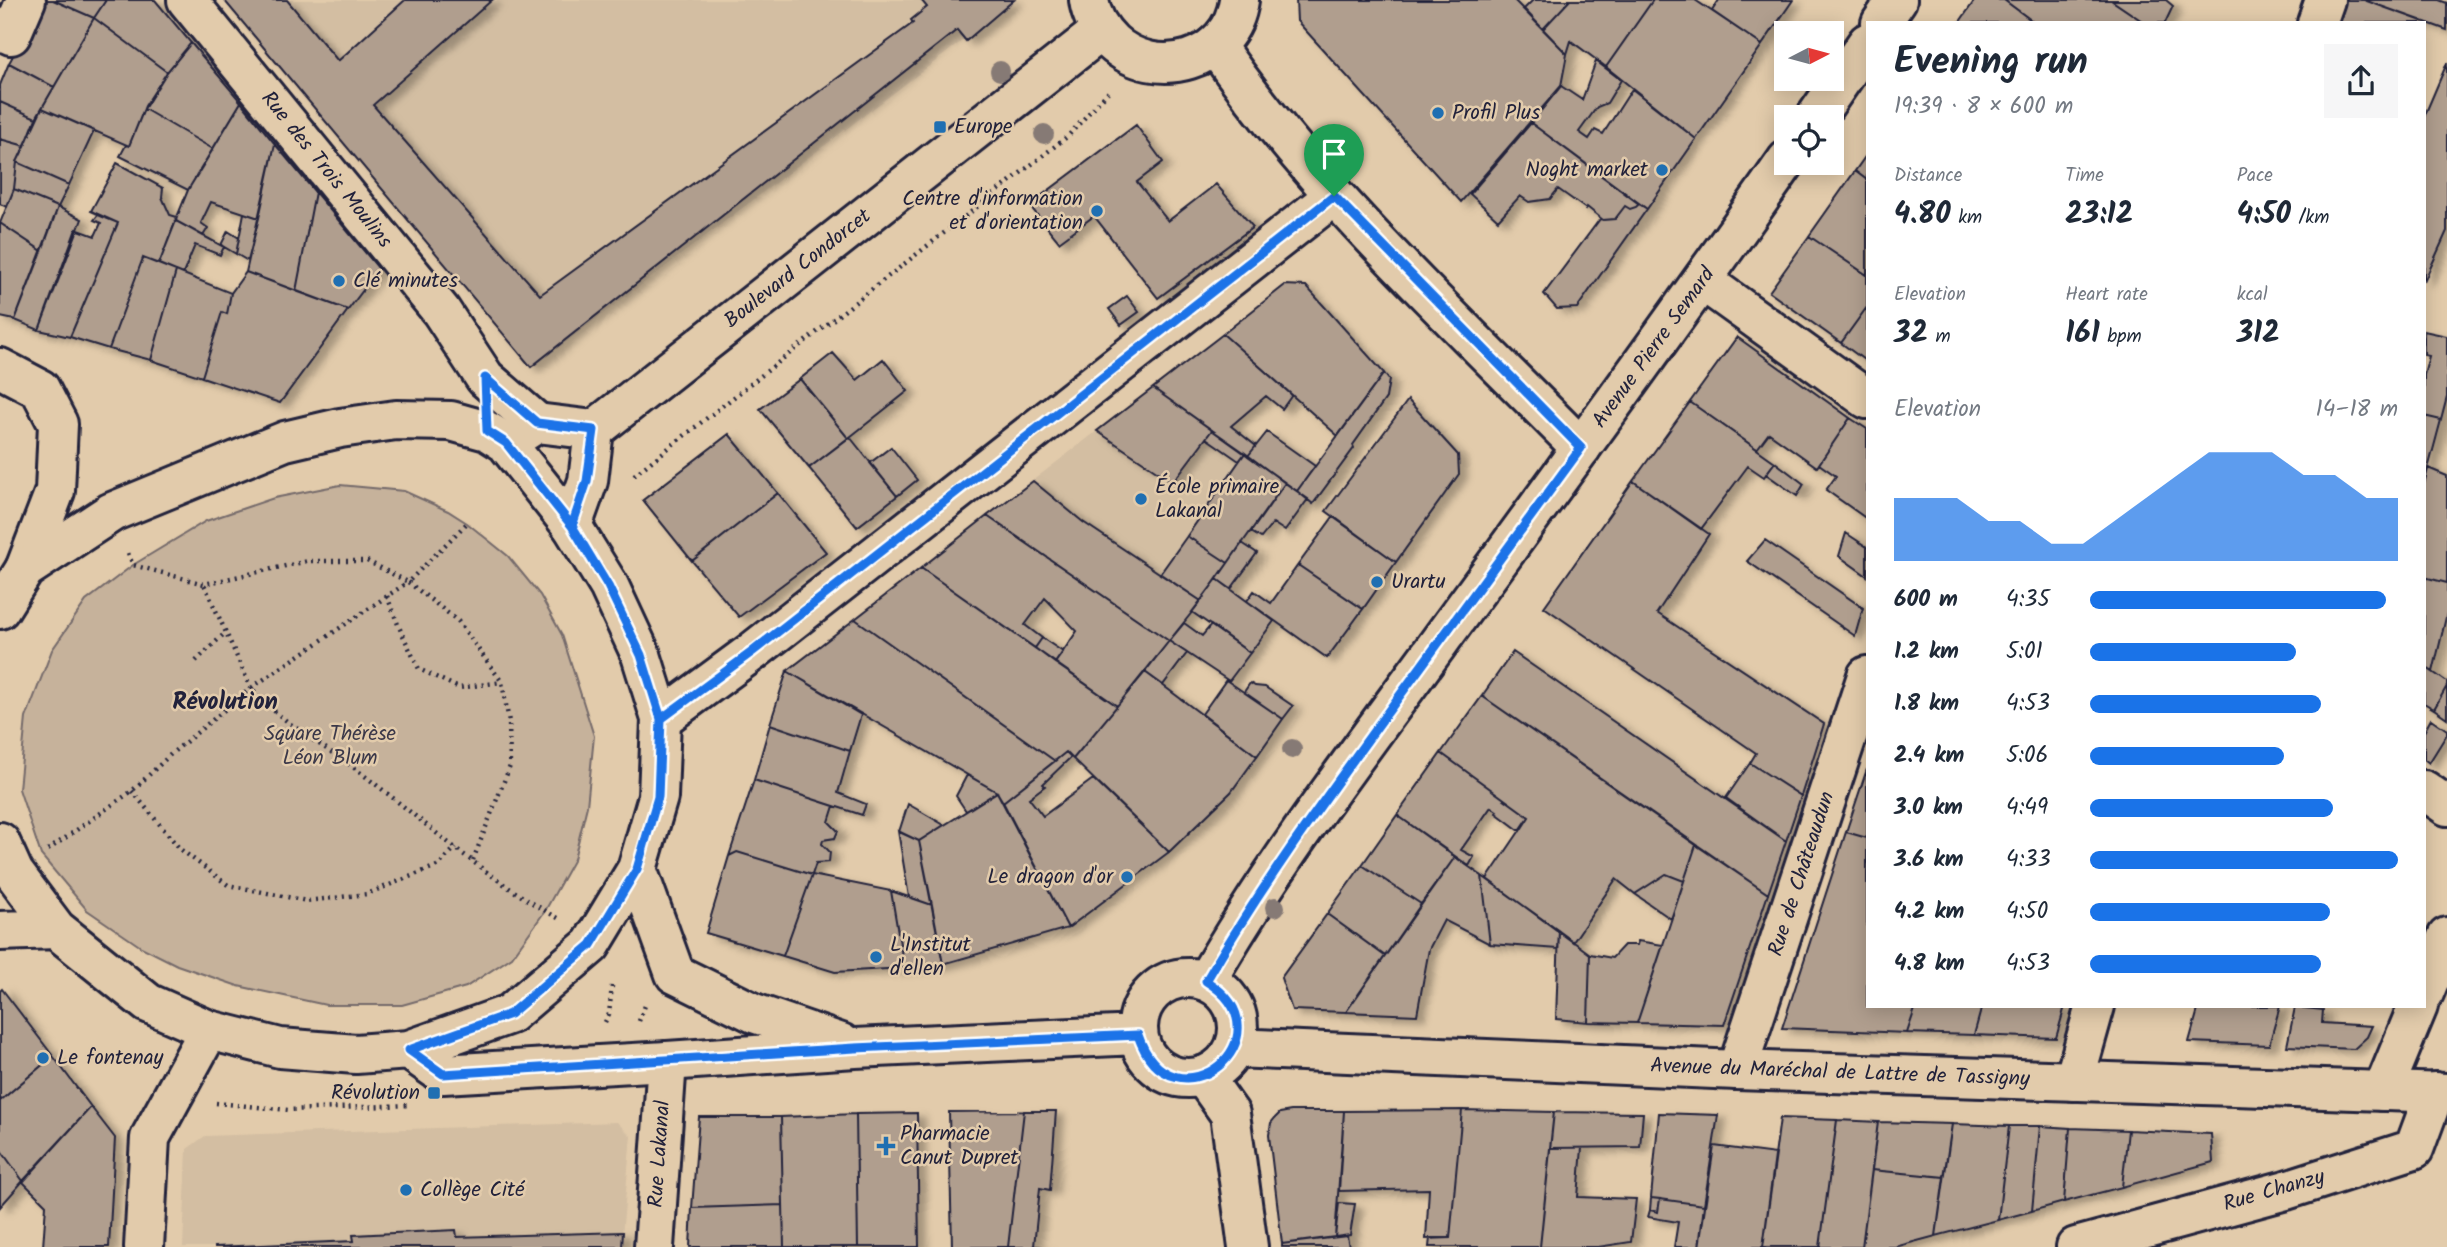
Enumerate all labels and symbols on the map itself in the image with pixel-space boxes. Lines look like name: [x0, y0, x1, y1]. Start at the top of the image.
north arrow: [1774, 21, 1844, 91]
street label: Rue des Trois Moulins: [252, 84, 400, 256]
place label: Profil Plus: [1452, 97, 1540, 130]
marker: Profil Plus: [1430, 105, 1446, 121]
place label: Europe: [954, 111, 1013, 144]
marker: Europe: [932, 119, 948, 135]
pin: [1304, 124, 1364, 196]
place label: Noght market: [1526, 154, 1649, 187]
marker: Noght market: [1654, 162, 1670, 178]
place label: Centre d'information et d'orientation: [902, 183, 1083, 240]
street label: Boulevard Condorcet: [717, 200, 879, 337]
marker: Centre d'information et d'orientation: [1089, 203, 1105, 219]
street label: Avenue Pierre Semard: [1584, 260, 1724, 436]
place label: Clé minutes: [353, 265, 458, 298]
marker: Clé minutes: [331, 273, 347, 289]
place label: École primaire Lakanal: [1155, 471, 1280, 528]
marker: École primaire Lakanal: [1133, 491, 1149, 507]
place label: Urartu: [1391, 566, 1446, 599]
marker: Urartu: [1369, 574, 1385, 590]
district label: Révolution: [172, 683, 278, 722]
park label: Square Thérèse Léon Blum: [264, 718, 397, 775]
street label: Rue de Châteaudun: [1760, 787, 1844, 961]
place label: Le dragon d'or: [987, 861, 1114, 894]
marker: Le dragon d'or: [1119, 869, 1135, 885]
place label: L'Institut d'ellen: [890, 929, 972, 986]
marker: L'Institut d'ellen: [868, 949, 884, 965]
place label: Le fontenay: [57, 1042, 164, 1075]
marker: Le fontenay: [35, 1050, 51, 1066]
street label: Avenue du Maréchal de Lattre de Tassigny: [1650, 1050, 2031, 1096]
place label: Révolution: [331, 1077, 420, 1110]
marker: Révolution: [426, 1085, 442, 1101]
street label: Rue Lakanal: [640, 1099, 680, 1209]
place label: Pharmacie Canut Dupret: [900, 1118, 1019, 1175]
marker: Pharmacie Canut Dupret: [878, 1138, 894, 1154]
street label: Rue Chanzy: [2219, 1161, 2329, 1221]
place label: Collège Cité: [420, 1174, 525, 1207]
marker: Collège Cité: [398, 1182, 414, 1198]

